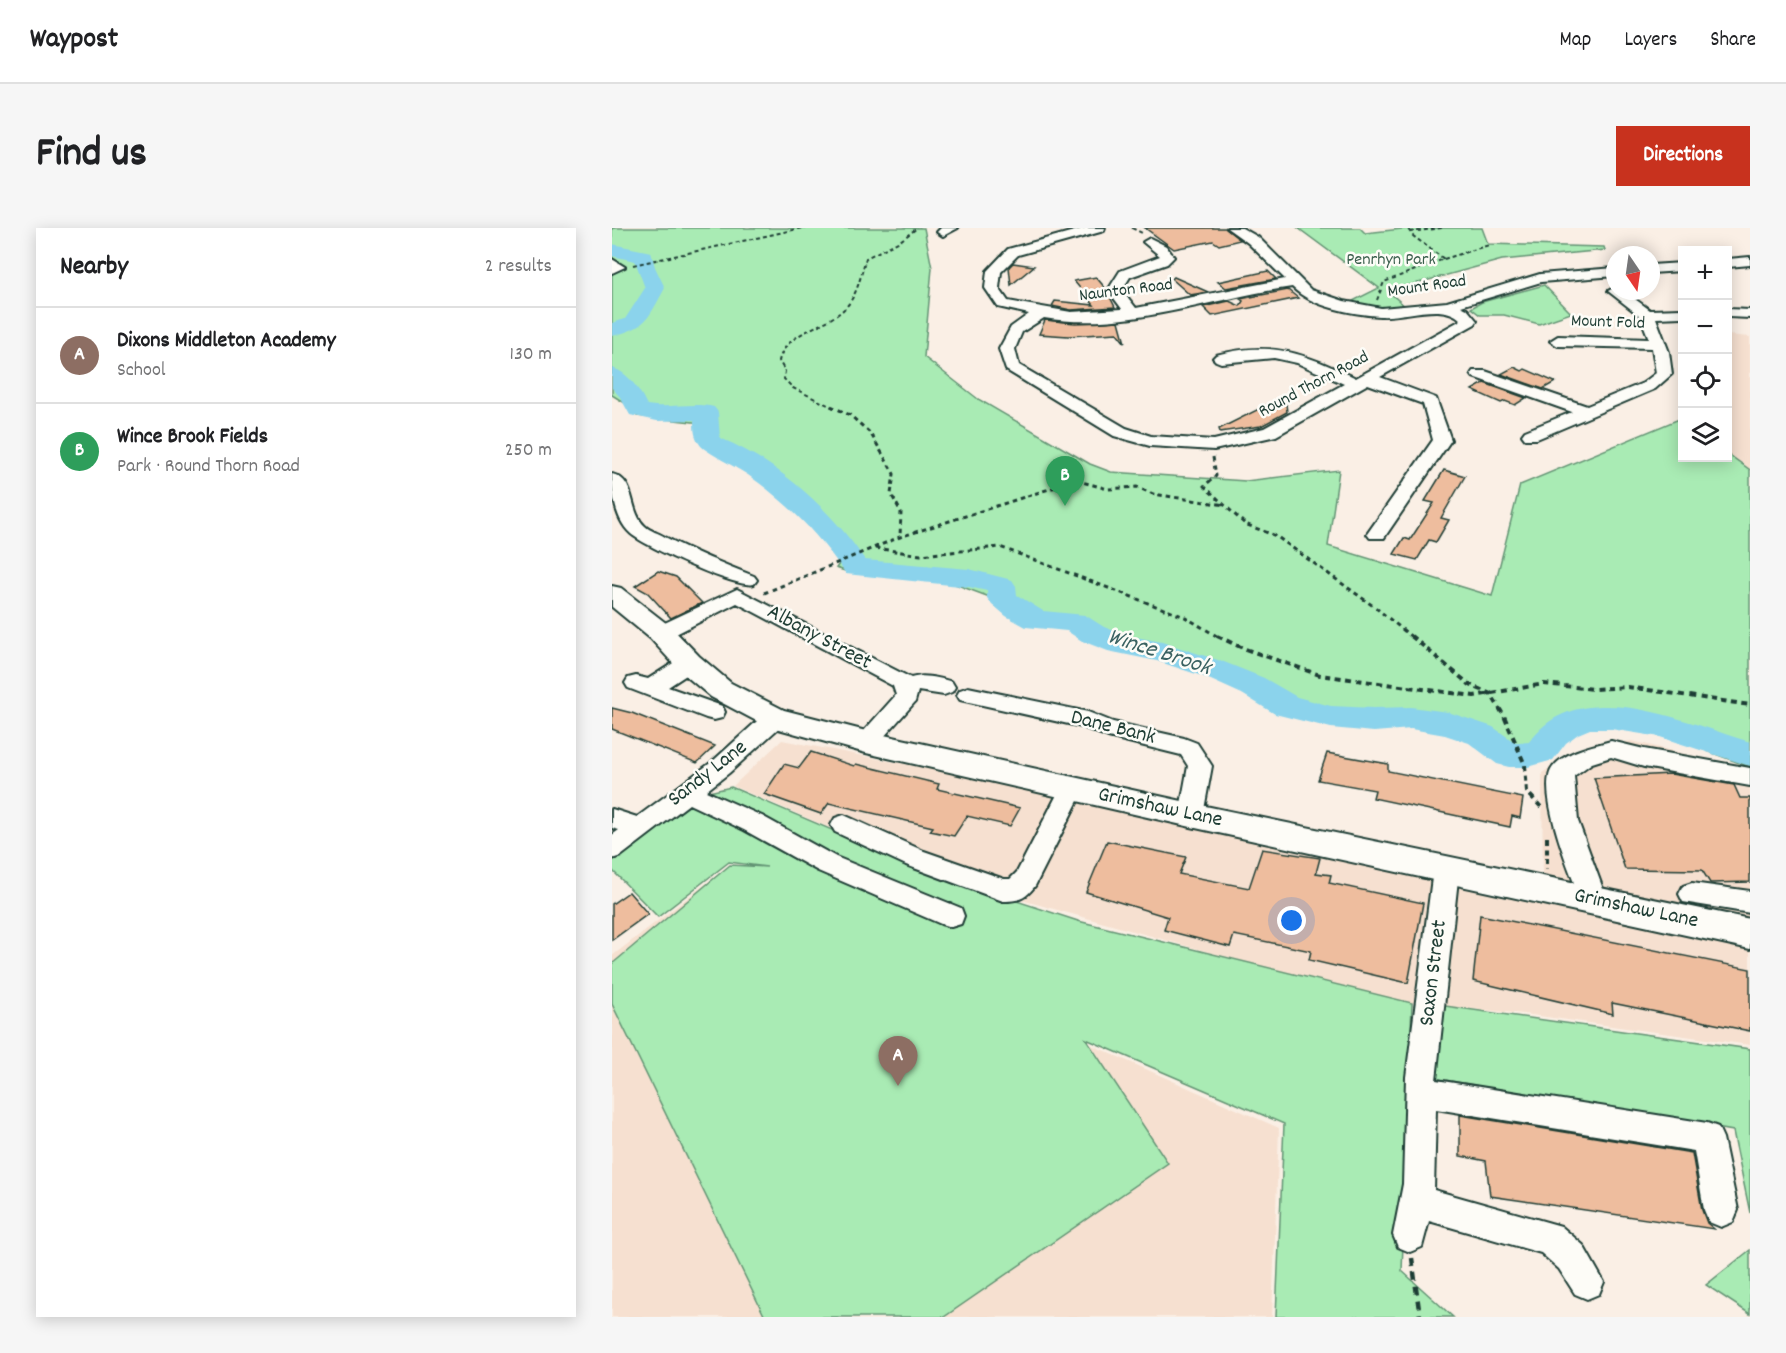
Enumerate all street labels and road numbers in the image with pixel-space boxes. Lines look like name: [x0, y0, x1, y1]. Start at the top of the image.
street label: Mount Road: [1386, 269, 1468, 305]
street label: Naunton Road: [1078, 273, 1174, 309]
street label: Mount Fold: [1571, 309, 1645, 337]
street label: Round Thorn Road: [1254, 345, 1374, 425]
street label: Albany Street: [761, 597, 877, 679]
street label: Dane Bank: [1067, 702, 1159, 754]
street label: Sandy Lane: [662, 733, 754, 815]
street label: Grimshaw Lane: [1095, 780, 1225, 836]
street label: Grimshaw Lane: [1571, 881, 1701, 937]
street label: Saxon Street: [1412, 918, 1456, 1028]

